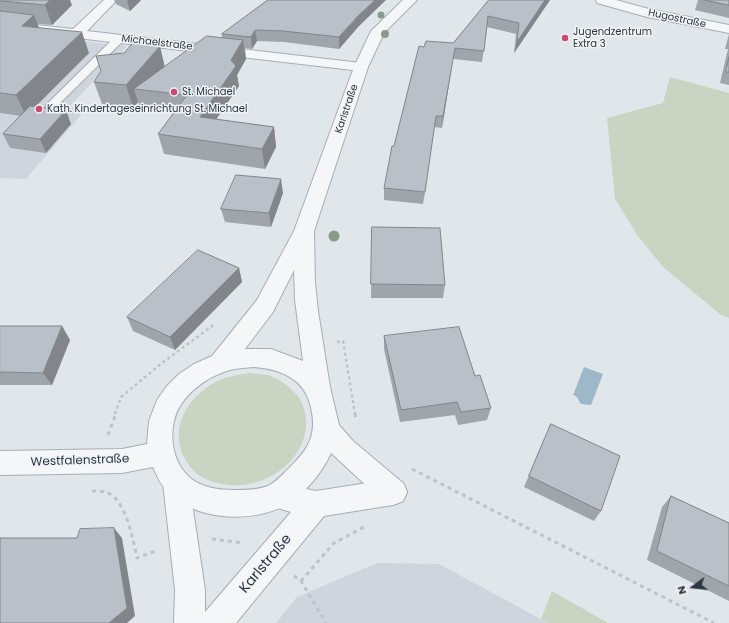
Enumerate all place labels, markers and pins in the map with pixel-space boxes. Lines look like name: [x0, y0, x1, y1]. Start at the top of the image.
place label: Jugendzentrum Extra 3: [573, 26, 652, 50]
marker: Jugendzentrum Extra 3: [560, 33, 570, 43]
place label: St. Michael: [182, 86, 235, 98]
marker: St. Michael: [169, 87, 179, 97]
place label: Kath. Kindertageseinrichtung St. Michael: [47, 103, 248, 115]
marker: Kath. Kindertageseinrichtung St. Michael: [34, 104, 44, 114]

